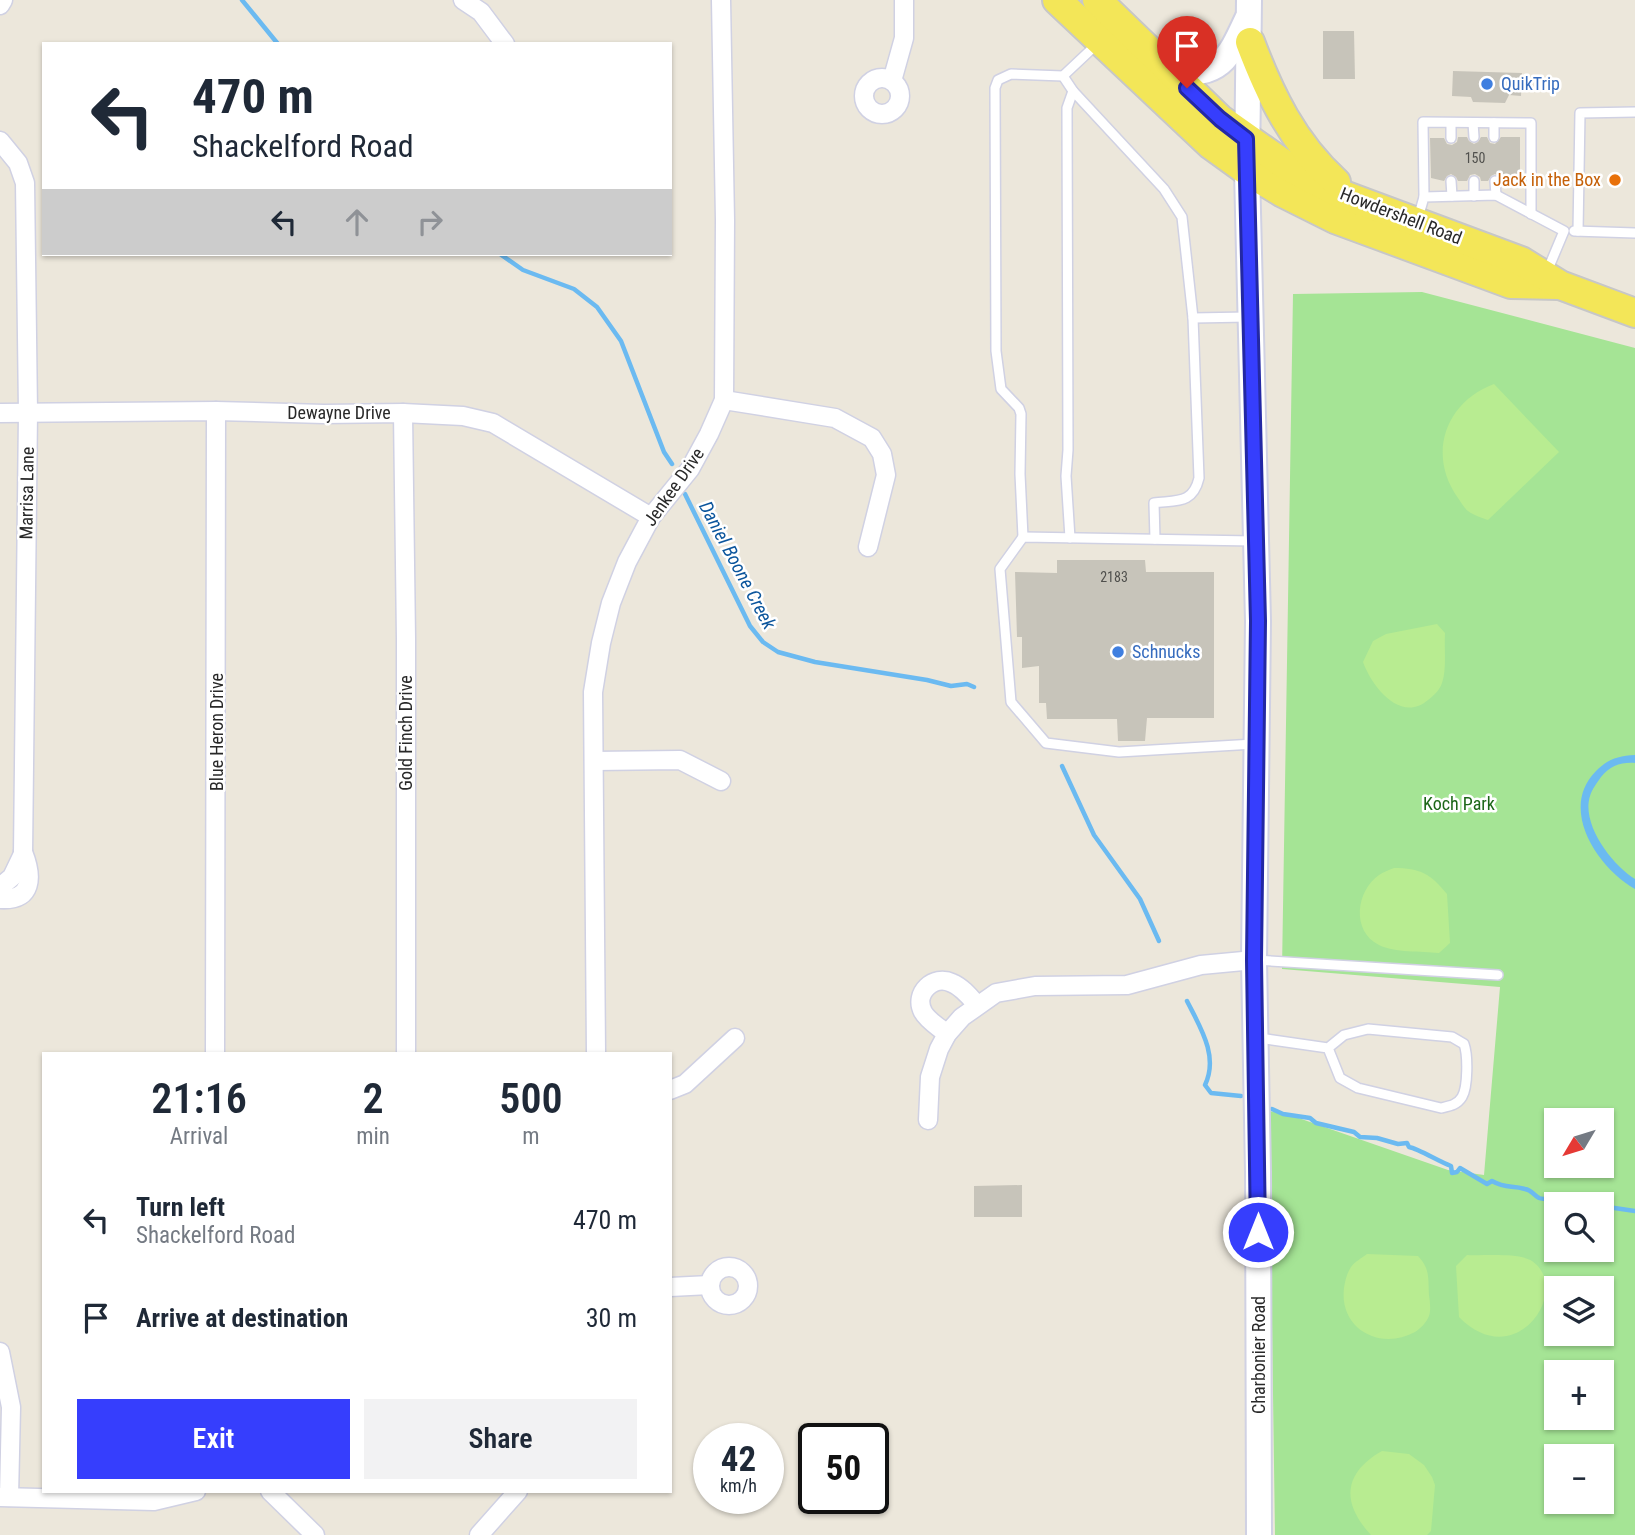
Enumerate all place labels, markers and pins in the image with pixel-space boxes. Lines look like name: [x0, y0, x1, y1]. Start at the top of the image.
pin: [1157, 16, 1217, 88]
place label: QuikTrip: [1501, 73, 1560, 94]
marker: QuikTrip: [1479, 76, 1495, 92]
place label: Jack in the Box: [1493, 169, 1601, 190]
marker: Jack in the Box: [1607, 172, 1623, 188]
place label: Schnucks: [1132, 641, 1200, 662]
marker: Schnucks: [1110, 644, 1126, 660]

